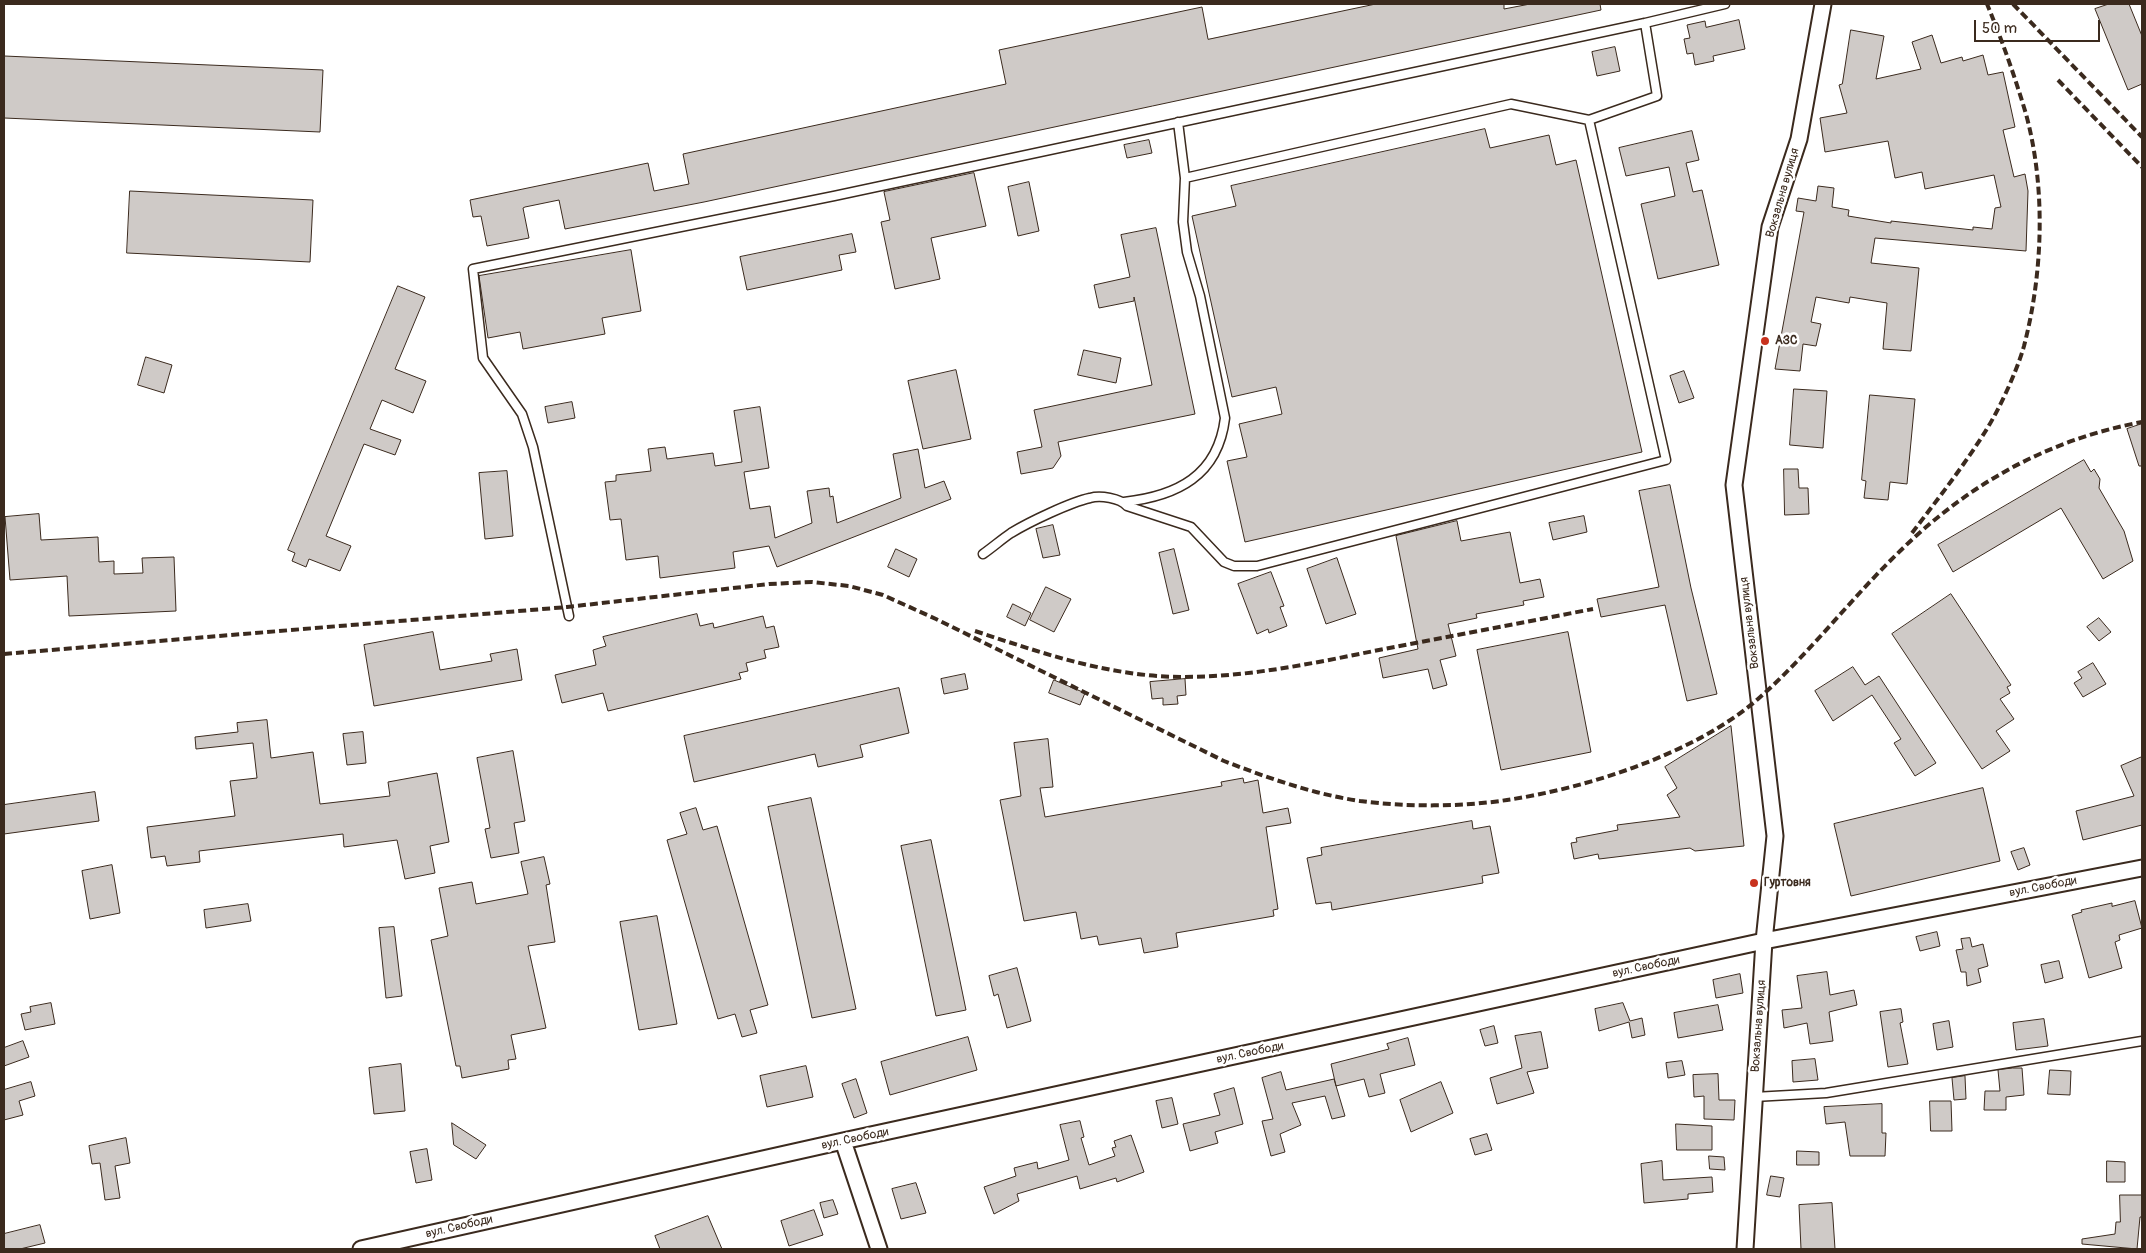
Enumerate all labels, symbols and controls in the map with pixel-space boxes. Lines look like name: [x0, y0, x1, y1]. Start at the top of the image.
scale bar: [1976, 10, 2102, 42]
text: 50 m: [1982, 19, 2017, 38]
street label: Вокзальна вулиця: [1763, 146, 1803, 240]
place label: АЗС: [1775, 334, 1797, 348]
marker: АЗС: [1759, 335, 1771, 347]
street label: Вокзальна вулиця: [1737, 576, 1763, 670]
street label: вул. Свободи: [2008, 873, 2078, 901]
place label: Гуртовня: [1764, 876, 1811, 890]
marker: Гуртовня: [1748, 877, 1760, 889]
street label: вул. Свободи: [1611, 953, 1681, 981]
street label: Вокзальна вулиця: [1749, 979, 1769, 1073]
street label: вул. Свободи: [1215, 1039, 1285, 1067]
street label: вул. Свободи: [820, 1125, 890, 1153]
street label: вул. Свободи: [424, 1212, 494, 1242]

